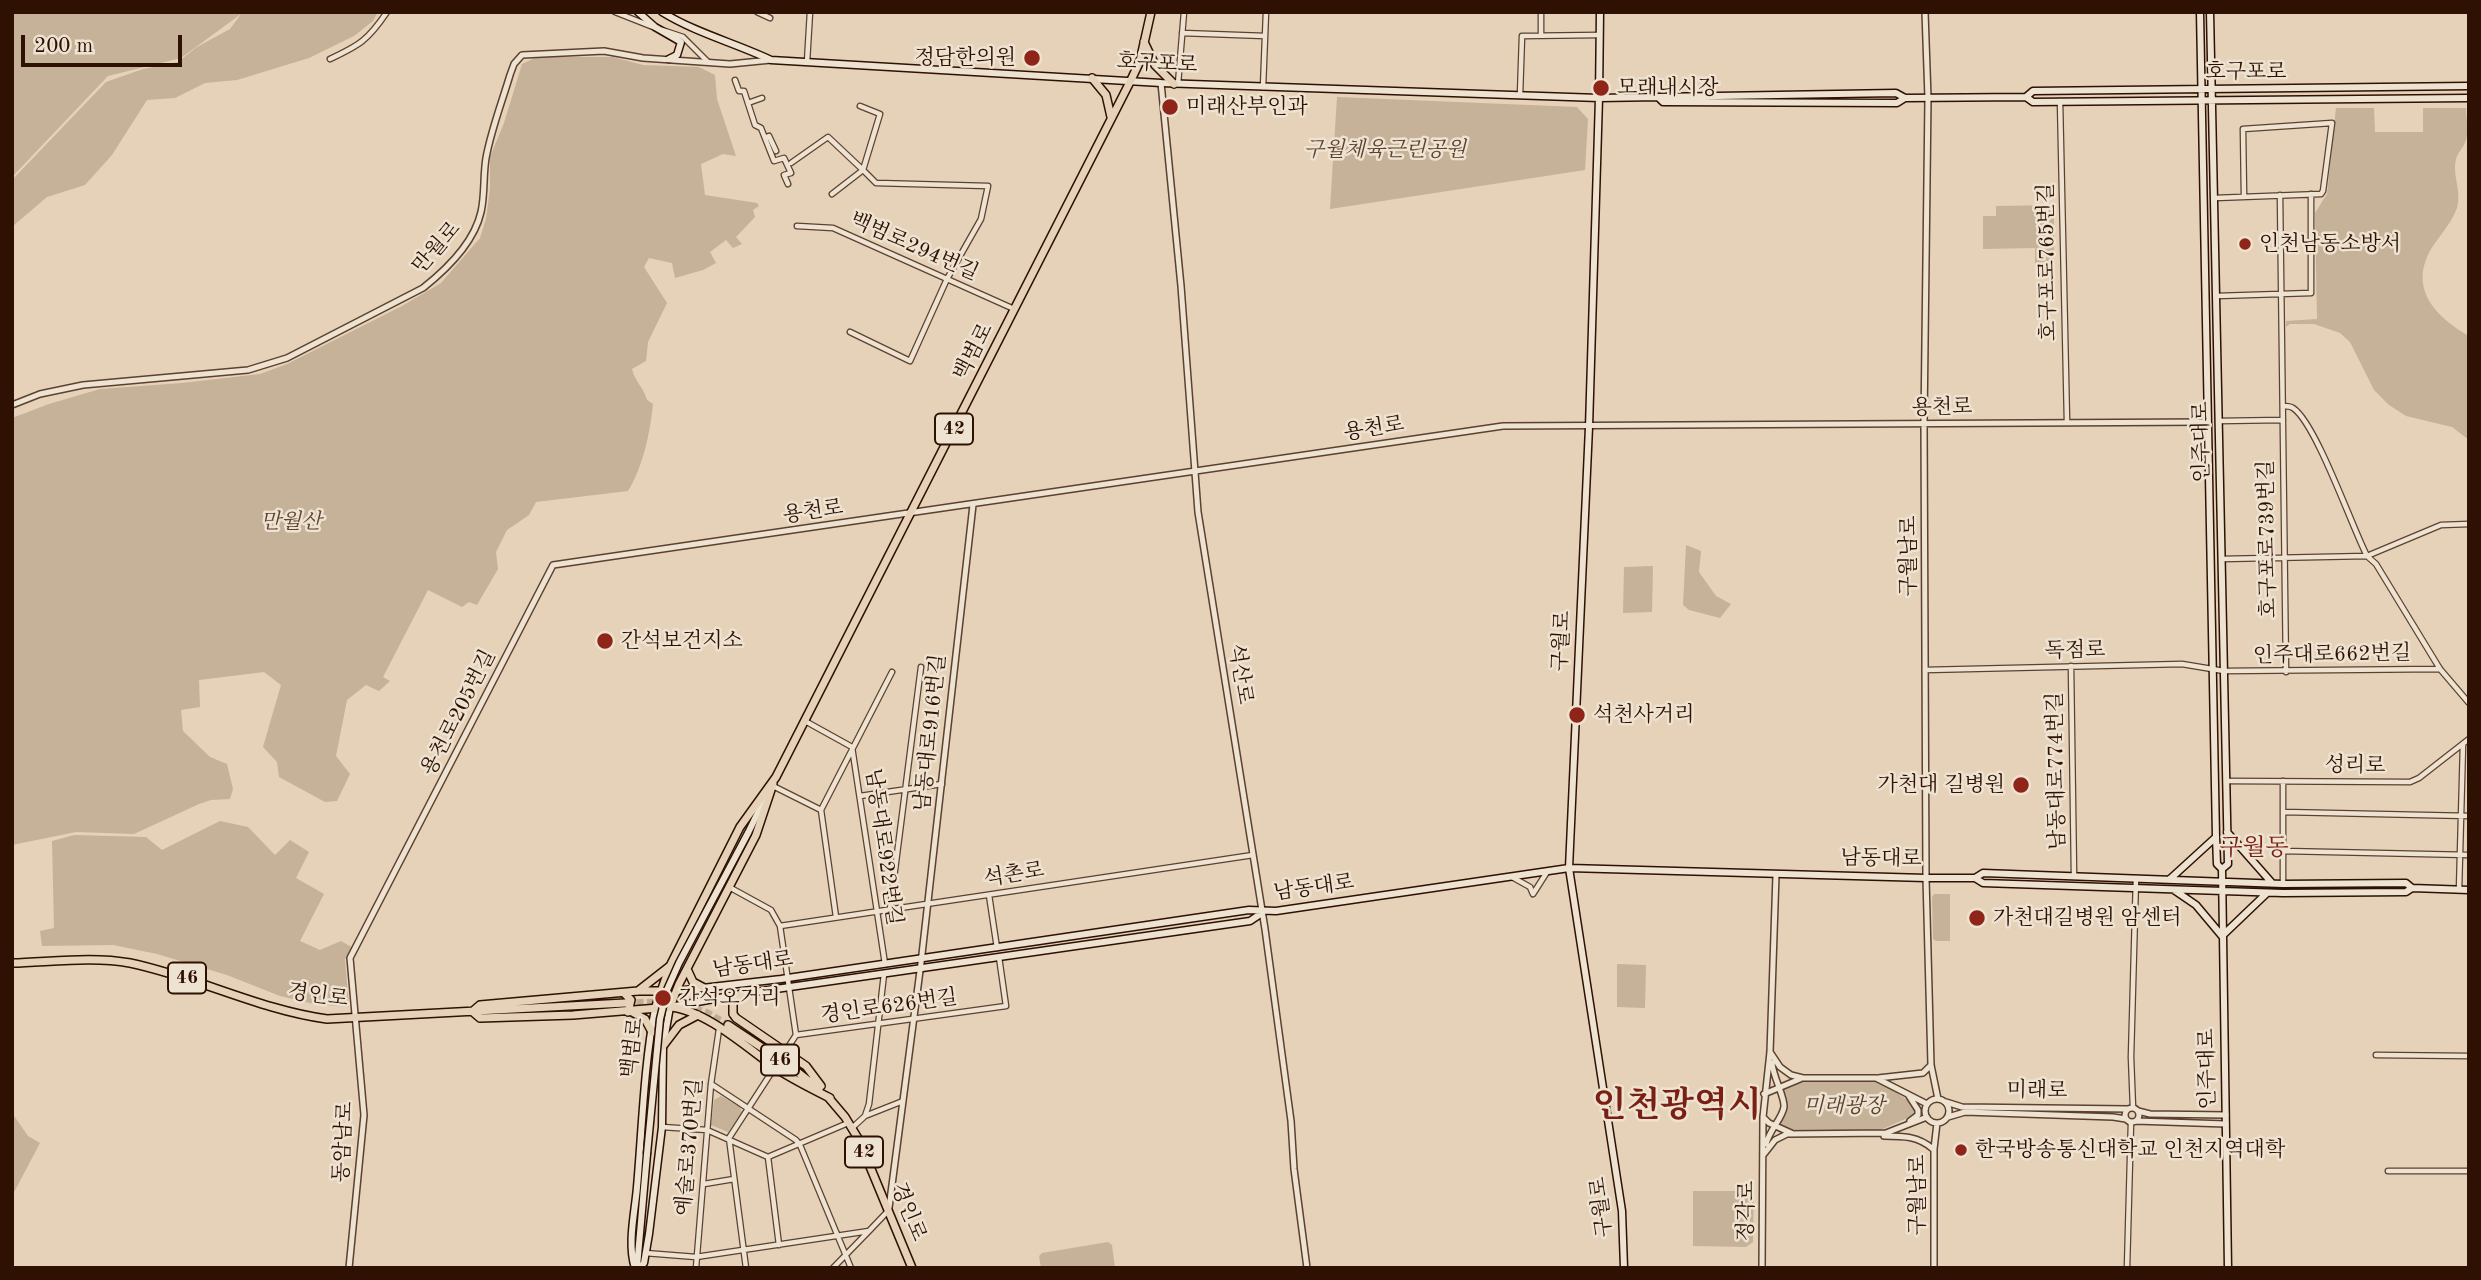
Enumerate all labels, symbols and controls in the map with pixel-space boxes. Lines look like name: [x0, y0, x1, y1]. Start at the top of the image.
scale bar: [24, 21, 186, 65]
text: 200 m: [34, 36, 93, 57]
place label: 정담한의원: [915, 45, 1016, 71]
marker: 정담한의원: [1022, 48, 1042, 68]
street label: 호구포로: [1116, 49, 1198, 79]
street label: 호구포로: [2205, 59, 2287, 85]
place label: 모래내시장: [1617, 75, 1718, 101]
marker: 모래내시장: [1591, 78, 1611, 98]
place label: 미래산부인과: [1186, 94, 1308, 120]
marker: 미래산부인과: [1160, 97, 1180, 117]
park label: 구월체육근린공원: [1304, 137, 1466, 163]
street label: 호구포로765번길: [2034, 183, 2062, 341]
street label: 백범로294번길: [846, 207, 982, 287]
street label: 만월로: [408, 217, 466, 279]
place label: 인천남동소방서: [2259, 231, 2401, 257]
marker: 인천남동소방서: [2237, 236, 2253, 252]
street label: 백범로: [949, 319, 999, 385]
street label: 용천로: [1911, 395, 1973, 421]
street label: 인주대로: [2189, 401, 2215, 483]
street label: 용천로: [1342, 412, 1406, 446]
road number: 42: [935, 414, 973, 444]
street label: 호구포로739번길: [2254, 460, 2282, 618]
street label: 용천로: [781, 495, 845, 529]
park label: 만월산: [261, 509, 321, 535]
street label: 구월남로: [1896, 515, 1922, 597]
street label: 구월로: [1548, 610, 1576, 672]
place label: 간석보건지소: [621, 628, 743, 654]
marker: 간석보건지소: [595, 631, 615, 651]
street label: 독점로: [2044, 638, 2106, 664]
street label: 인주대로662번길: [2253, 641, 2411, 669]
street label: 석산로: [1223, 642, 1257, 706]
street label: 용천로205번길: [416, 646, 502, 780]
street label: 남동대로916번길: [910, 653, 952, 813]
street label: 남동대로774번길: [2043, 692, 2071, 850]
place label: 석천사거리: [1593, 702, 1694, 728]
marker: 석천사거리: [1567, 705, 1587, 725]
street label: 성리로: [2324, 753, 2386, 779]
street label: 남동대로922번길: [860, 767, 906, 927]
place label: 가천대 길병원: [1877, 772, 2005, 798]
marker: 가천대 길병원: [2011, 775, 2031, 795]
district label: 구월동: [2219, 835, 2289, 863]
street label: 남동대로: [1840, 846, 1922, 872]
street label: 석촌로: [982, 858, 1046, 892]
street label: 남동대로: [1272, 870, 1356, 906]
place label: 가천대길병원 암센터: [1993, 905, 2181, 931]
marker: 가천대길병원 암센터: [1967, 908, 1987, 928]
street label: 남동대로: [711, 947, 795, 983]
road number: 46: [168, 962, 206, 994]
street label: 경인로: [286, 979, 350, 1013]
place label: 간석오거리: [679, 985, 780, 1011]
street label: 경인로626번길: [819, 985, 959, 1029]
marker: 간석오거리: [653, 988, 673, 1008]
street label: 백범로: [617, 1016, 649, 1080]
street label: 인주대로: [2195, 1028, 2221, 1110]
road number: 46: [761, 1044, 799, 1076]
street label: 예술로370번길: [671, 1077, 709, 1217]
street label: 미래로: [2006, 1078, 2068, 1104]
district label: 인천광역시: [1592, 1086, 1762, 1128]
park label: 미래광장: [1803, 1093, 1885, 1119]
street label: 동암남로: [329, 1101, 359, 1183]
road number: 42: [845, 1136, 883, 1168]
place label: 한국방송통신대학교 인천지역대학: [1975, 1137, 2285, 1163]
marker: 한국방송통신대학교 인천지역대학: [1953, 1142, 1969, 1158]
street label: 구월남로: [1905, 1154, 1931, 1236]
street label: 구월로: [1586, 1175, 1618, 1239]
street label: 경인로: [885, 1179, 931, 1245]
street label: 정각로: [1734, 1180, 1760, 1242]

